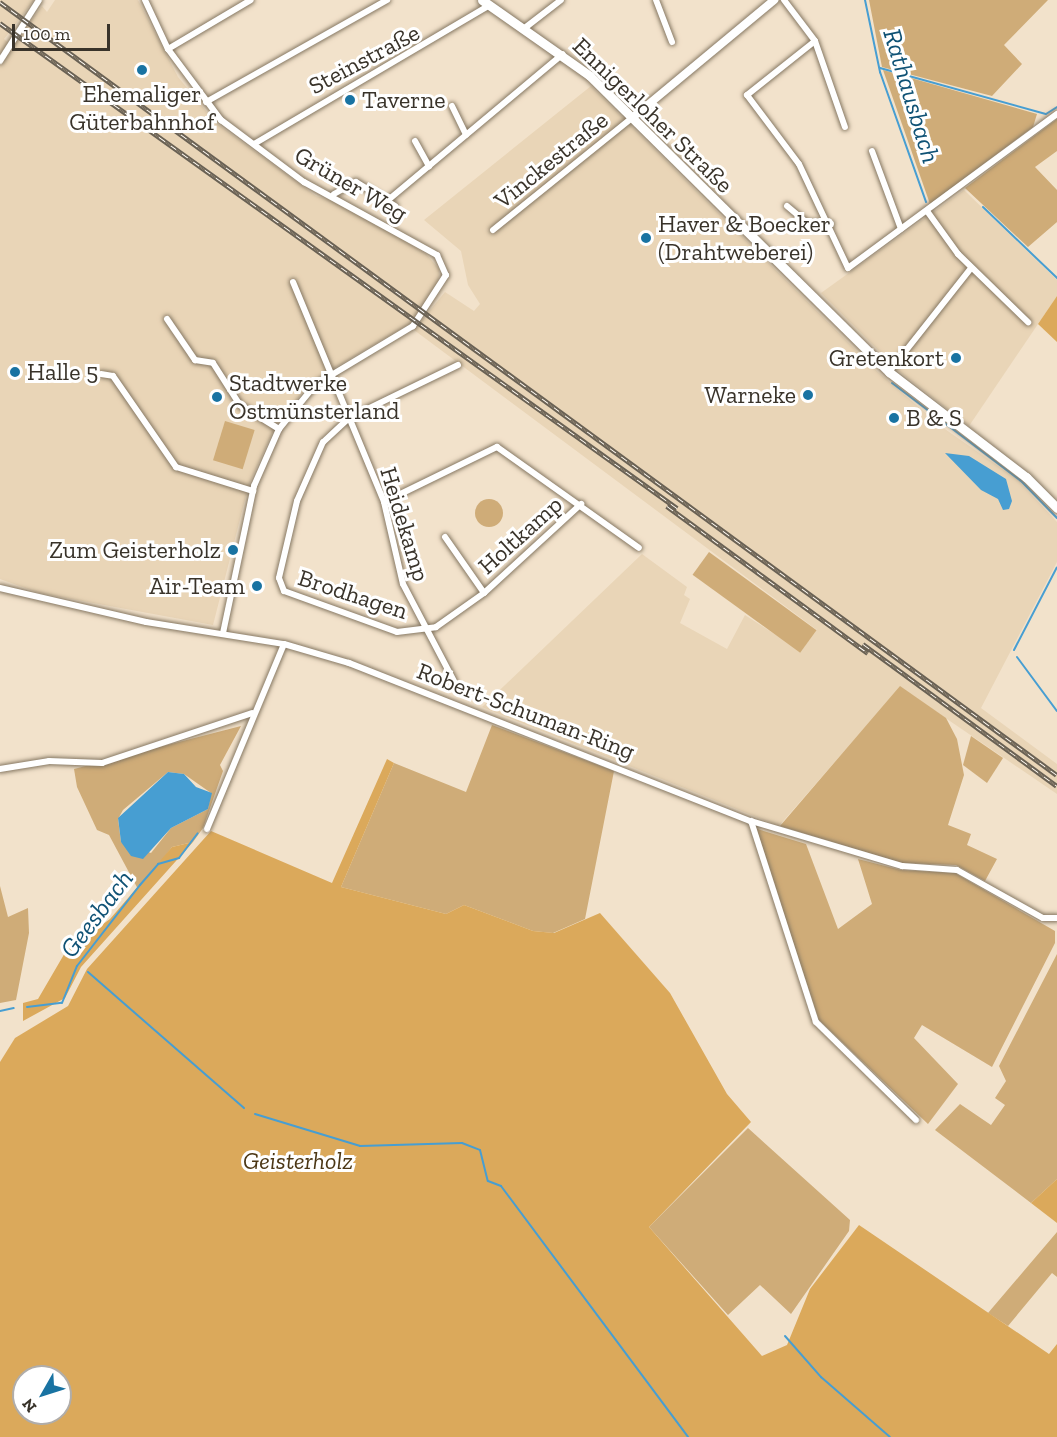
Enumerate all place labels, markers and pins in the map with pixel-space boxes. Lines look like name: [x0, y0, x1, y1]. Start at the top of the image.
marker: Ehemaliger Güterbahnhof: [135, 63, 149, 77]
place label: Ehemaliger Güterbahnhof: [69, 80, 215, 136]
place label: Taverne: [362, 86, 445, 114]
marker: Taverne: [343, 93, 357, 107]
place label: Haver & Boecker (Drahtweberei): [658, 210, 831, 266]
marker: Haver & Boecker (Drahtweberei): [639, 231, 653, 245]
place label: Gretenkort: [829, 344, 944, 372]
marker: Gretenkort: [949, 351, 963, 365]
place label: Halle 5: [27, 358, 98, 386]
marker: Halle 5: [8, 365, 22, 379]
place label: Stadtwerke Ostmünsterland: [229, 369, 399, 425]
place label: Warneke: [705, 381, 796, 409]
marker: Warneke: [801, 388, 815, 402]
marker: Stadtwerke Ostmünsterland: [210, 390, 224, 404]
place label: B & S: [906, 404, 962, 432]
marker: B & S: [887, 411, 901, 425]
place label: Zum Geisterholz: [49, 536, 221, 564]
marker: Zum Geisterholz: [226, 543, 240, 557]
place label: Air-Team: [149, 572, 245, 600]
marker: Air-Team: [250, 579, 264, 593]

